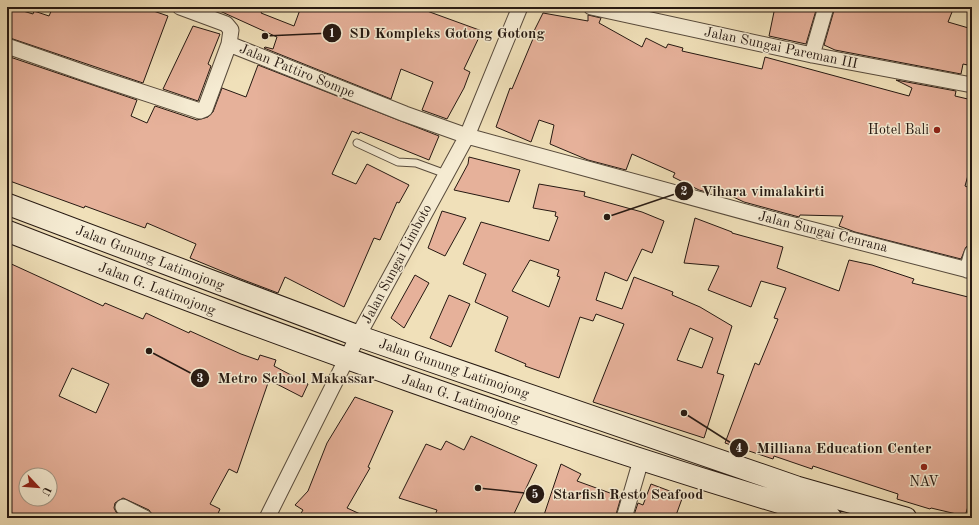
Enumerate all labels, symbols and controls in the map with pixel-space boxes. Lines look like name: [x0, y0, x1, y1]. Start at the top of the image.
callout: SD Kompleks Gotong Gotong: [322, 19, 553, 46]
street label: Jalan Sungai Pareman III: [703, 25, 859, 71]
text: SD Kompleks Gotong Gotong: [349, 27, 545, 42]
text: 1: [329, 28, 335, 40]
street label: Jalan Pattiro Sompe: [237, 41, 357, 101]
place label: Hotel Bali: [868, 123, 929, 137]
marker: Hotel Bali: [932, 125, 942, 135]
callout: Vihara vimalakirti: [674, 178, 833, 205]
text: Vihara vimalakirti: [702, 185, 824, 200]
text: 2: [681, 186, 688, 198]
street label: Jalan Sungai Limboto: [360, 202, 434, 326]
street label: Jalan Sungai Cenrana: [757, 209, 889, 255]
street label: Jalan Gunung Latimojong: [74, 223, 227, 293]
street label: Jalan G. Latimojong: [97, 260, 218, 318]
street label: Jalan Gunung Latimojong: [377, 337, 531, 401]
callout: Metro School Makassar: [190, 365, 383, 392]
text: Metro School Makassar: [218, 372, 375, 387]
street label: Jalan G. Latimojong: [400, 372, 522, 426]
text: 3: [197, 373, 204, 385]
callout: Milliana Education Center: [729, 434, 940, 461]
text: Milliana Education Center: [757, 442, 932, 457]
text: 4: [736, 443, 743, 455]
marker: NAV: [919, 462, 929, 472]
north arrow: [18, 467, 58, 507]
place label: NAV: [909, 475, 939, 489]
callout: Starfish Resto Seafood: [525, 480, 712, 507]
text: U: [39, 484, 52, 497]
text: 5: [532, 488, 539, 501]
text: Starfish Resto Seafood: [553, 488, 703, 503]

